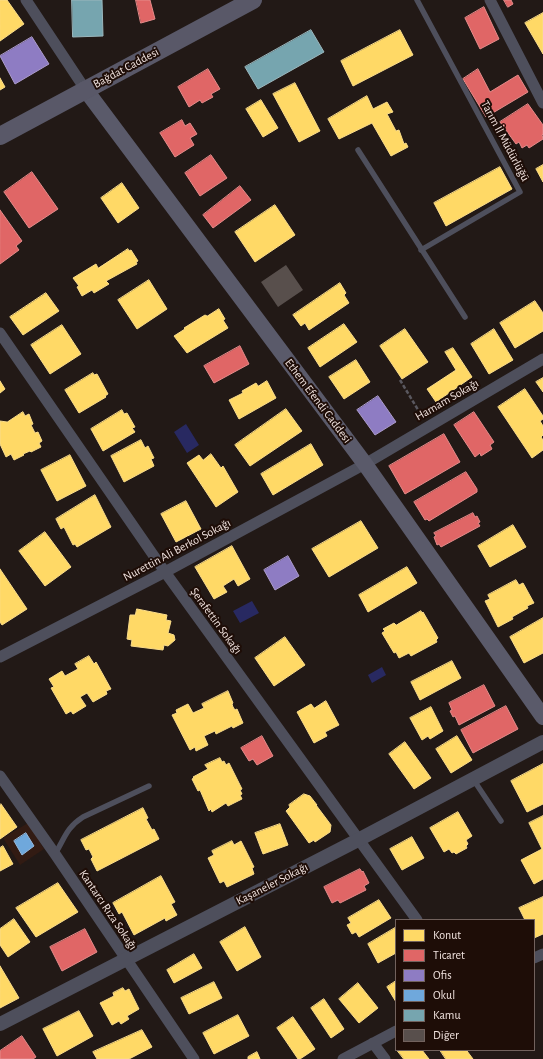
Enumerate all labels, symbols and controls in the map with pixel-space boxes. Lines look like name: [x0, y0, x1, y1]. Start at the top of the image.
street label: Bağdat Caddesi: [91, 45, 161, 91]
street label: Tarım İl Müdürlüğü: [478, 98, 532, 184]
street label: Ethem Efendi Caddesi: [282, 356, 354, 446]
street label: Hamam Sokağı: [413, 376, 481, 424]
street label: Nurettin Ali Berkol Sokağı: [121, 516, 233, 584]
street label: Şerafettin Sokağı: [187, 585, 245, 657]
street label: Kaşaneler Sokağı: [234, 860, 310, 908]
street label: Kantarcı Rıza Sokağı: [76, 867, 140, 953]
legend: [395, 919, 535, 1051]
text: Konut: [433, 929, 461, 941]
text: Ticaret: [433, 949, 465, 961]
text: Ofis: [433, 969, 452, 981]
text: Okul: [433, 989, 455, 1001]
text: Kamu: [433, 1009, 461, 1021]
text: Diğer: [433, 1029, 459, 1041]

